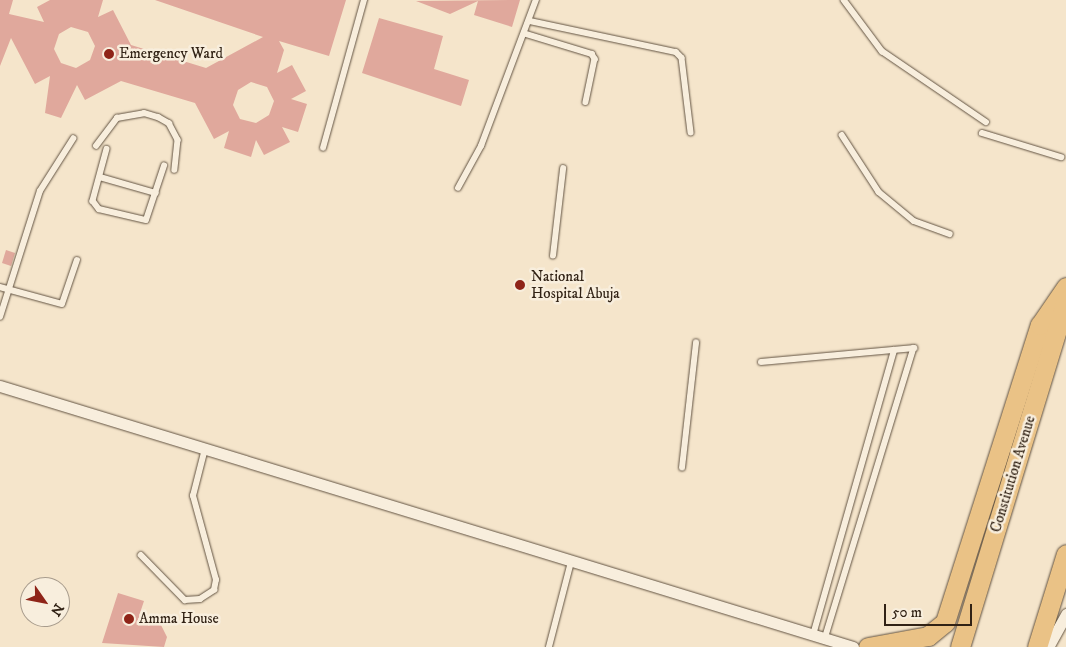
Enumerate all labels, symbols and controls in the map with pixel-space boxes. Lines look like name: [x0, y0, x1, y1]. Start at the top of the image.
place label: Emergency Ward: [119, 45, 223, 63]
marker: Emergency Ward: [103, 48, 115, 60]
place label: National Hospital Abuja: [531, 267, 620, 302]
marker: National Hospital Abuja: [513, 278, 527, 292]
street label: Constitution Avenue: [987, 413, 1039, 535]
north arrow: [20, 577, 70, 627]
scale bar: [886, 594, 974, 626]
text: N: [46, 600, 67, 619]
text: 50 m: [892, 603, 922, 622]
place label: Amma House: [139, 610, 219, 628]
marker: Amma House: [123, 613, 135, 625]

